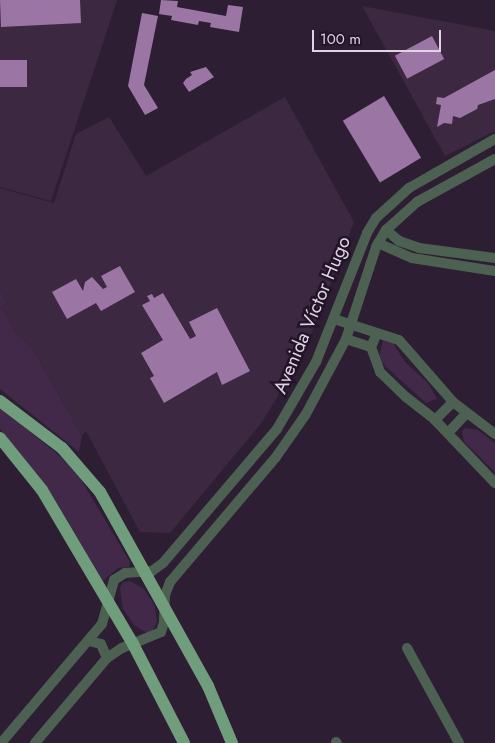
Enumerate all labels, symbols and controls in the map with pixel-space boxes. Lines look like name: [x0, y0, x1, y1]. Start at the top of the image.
scale bar: [315, 20, 444, 52]
text: 100 m: [320, 28, 361, 50]
street label: Avenida Víctor Hugo: [269, 233, 355, 397]

